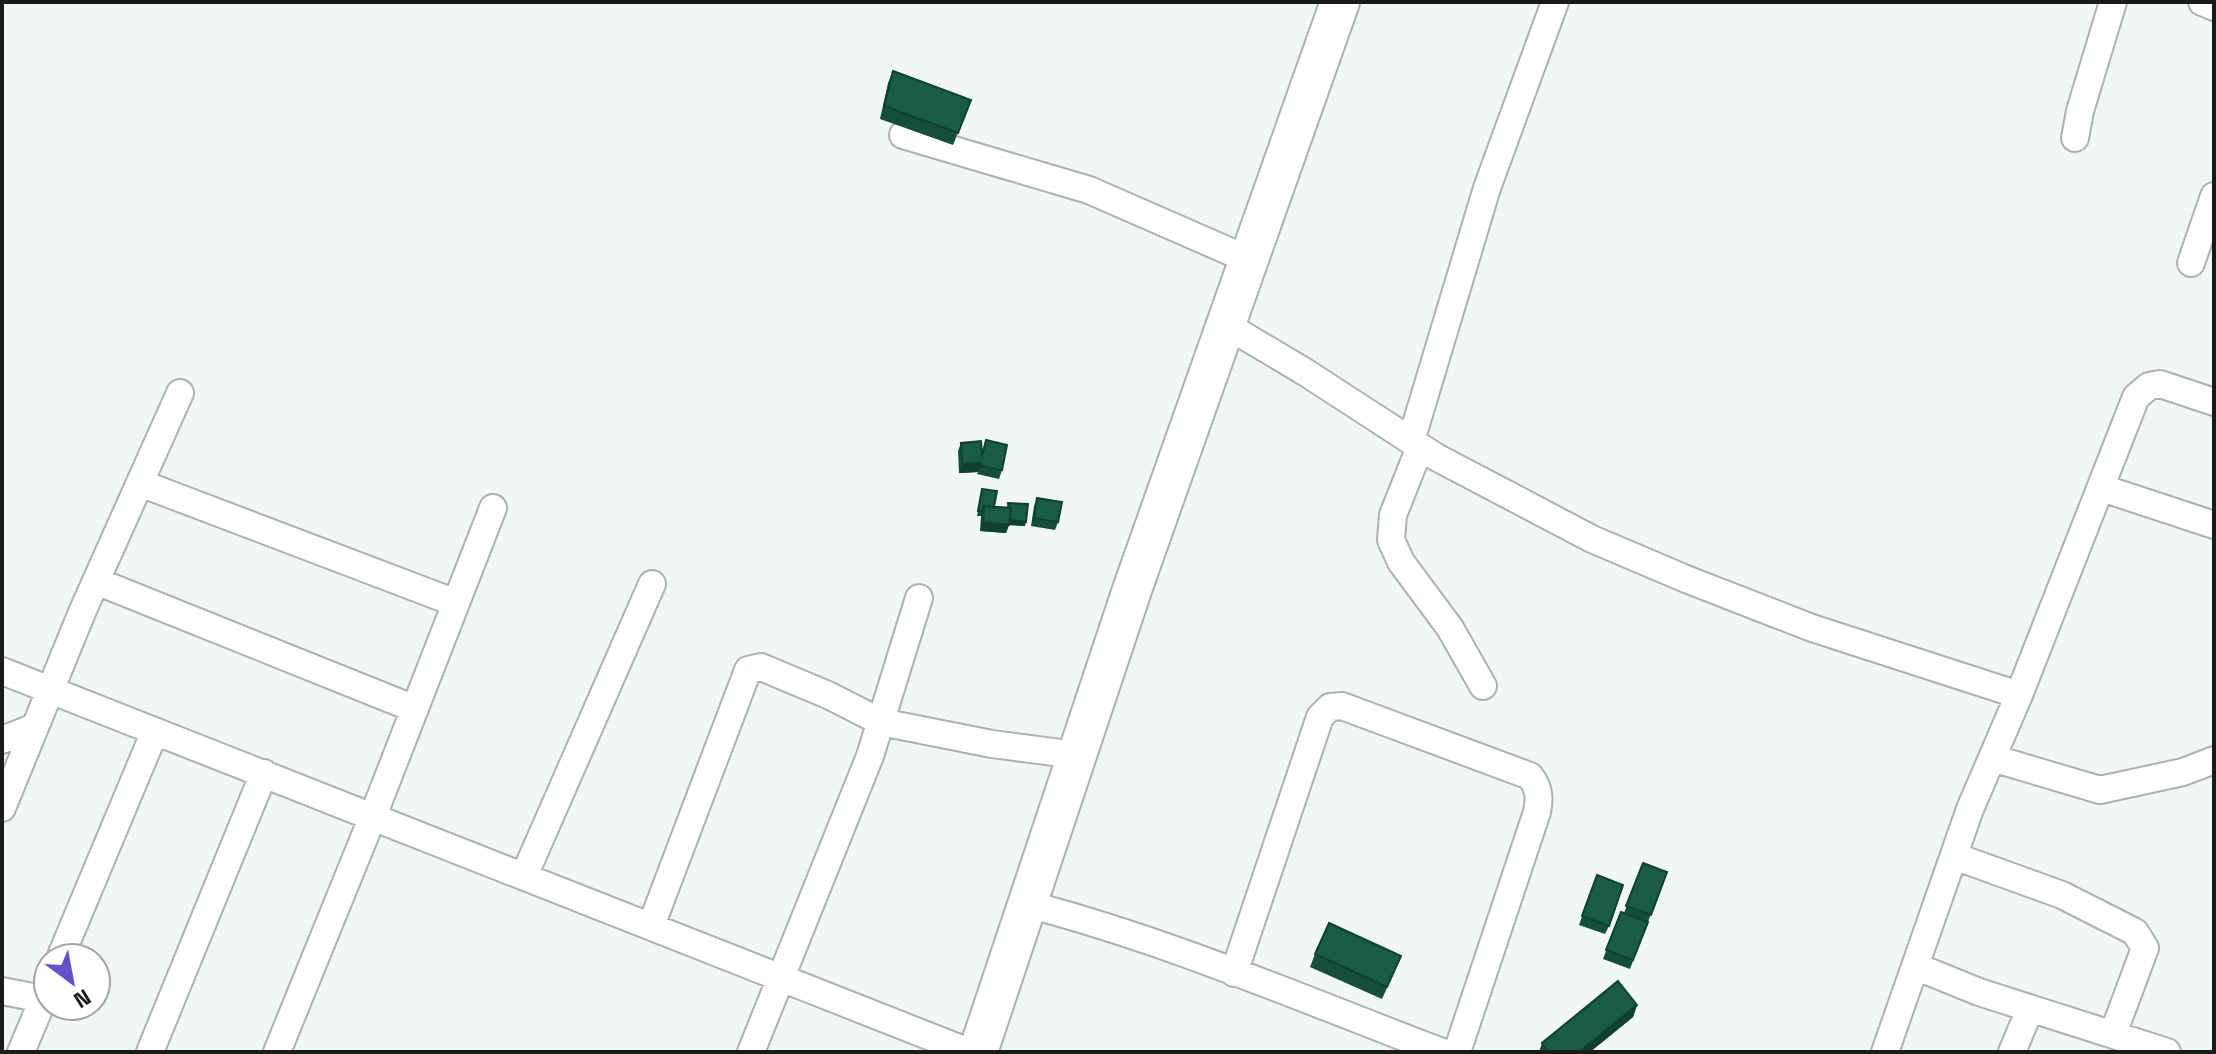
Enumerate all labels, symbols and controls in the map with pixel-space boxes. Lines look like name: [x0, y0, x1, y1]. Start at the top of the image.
north arrow: [32, 942, 112, 1022]
text: N: [69, 983, 96, 1015]

